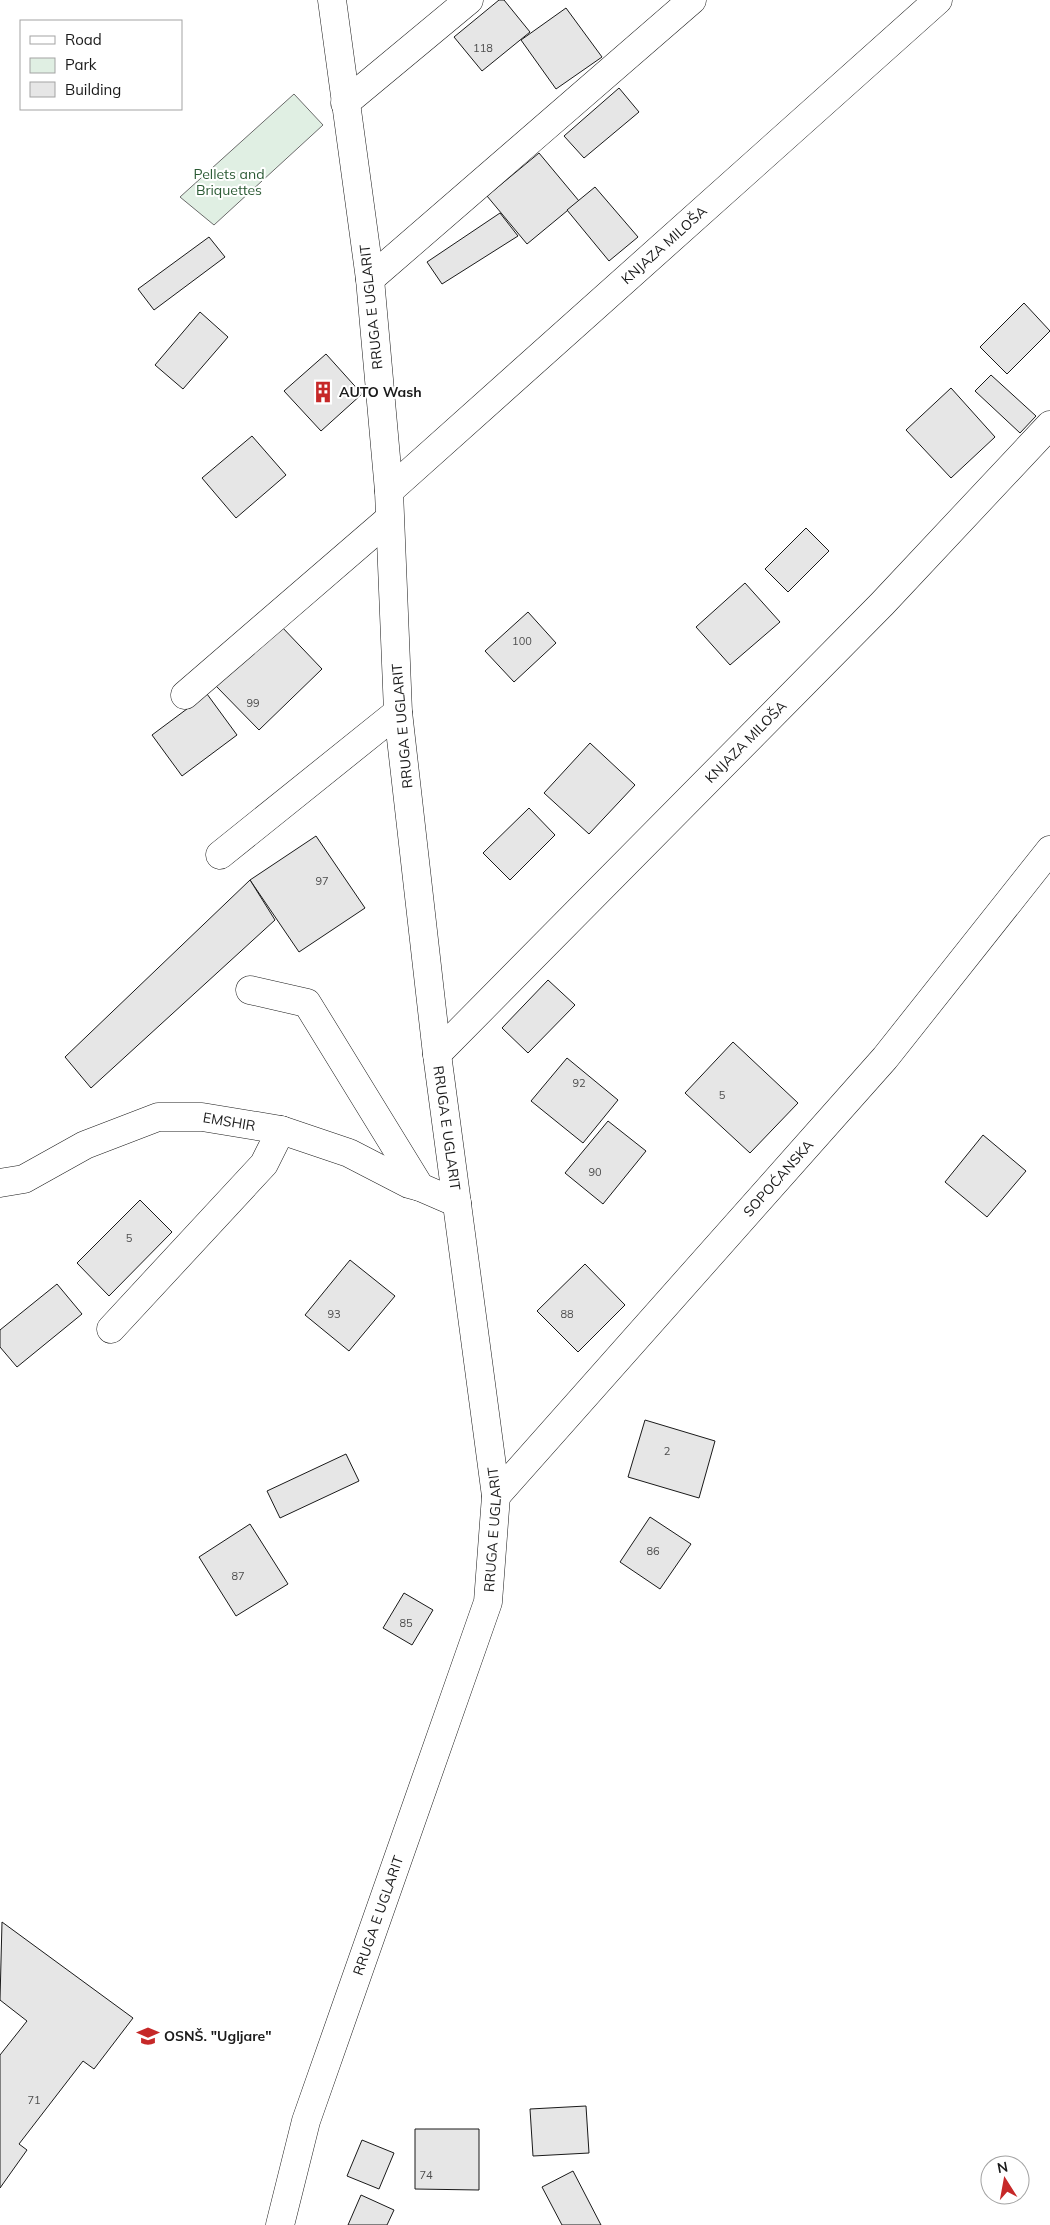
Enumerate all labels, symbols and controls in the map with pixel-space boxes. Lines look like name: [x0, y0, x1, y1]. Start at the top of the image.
legend: [20, 20, 182, 110]
text: Road: [65, 30, 102, 49]
house number: 118: [473, 41, 493, 55]
text: Park: [65, 55, 97, 74]
text: Building: [65, 80, 121, 99]
park label: Pellets and Briquettes: [193, 165, 265, 199]
street label: KNJAZA MILOŠA: [617, 202, 711, 288]
street label: RRUGA E UGLARIT: [355, 243, 387, 370]
building icon: AUTO Wash: [310, 379, 336, 405]
place label: AUTO Wash: [339, 383, 422, 401]
house number: 100: [512, 634, 532, 648]
street label: RRUGA E UGLARIT: [388, 662, 416, 789]
house number: 99: [246, 696, 260, 710]
street label: KNJAZA MILOŠA: [701, 696, 791, 787]
house number: 97: [315, 874, 329, 888]
street label: RRUGA E UGLARIT: [429, 1065, 465, 1192]
house number: 92: [572, 1076, 586, 1090]
house number: 5: [719, 1088, 726, 1102]
street label: EMSHIR: [202, 1108, 257, 1135]
street label: SOPOĆANSKA: [739, 1135, 818, 1220]
house number: 90: [588, 1165, 602, 1179]
house number: 5: [126, 1231, 133, 1245]
house number: 93: [327, 1307, 341, 1321]
house number: 88: [560, 1307, 574, 1321]
house number: 2: [664, 1444, 671, 1458]
street label: RRUGA E UGLARIT: [480, 1465, 505, 1593]
house number: 86: [646, 1544, 660, 1558]
house number: 87: [231, 1569, 245, 1583]
house number: 85: [399, 1616, 413, 1630]
street label: RRUGA E UGLARIT: [349, 1853, 408, 1978]
school or university icon: OSNŠ. "Ugljare": [135, 2023, 161, 2049]
place label: OSNŠ. "Ugljare": [164, 2027, 271, 2045]
house number: 71: [27, 2093, 41, 2107]
north arrow: [980, 2155, 1030, 2205]
text: N: [996, 2157, 1009, 2177]
house number: 74: [419, 2168, 433, 2182]

